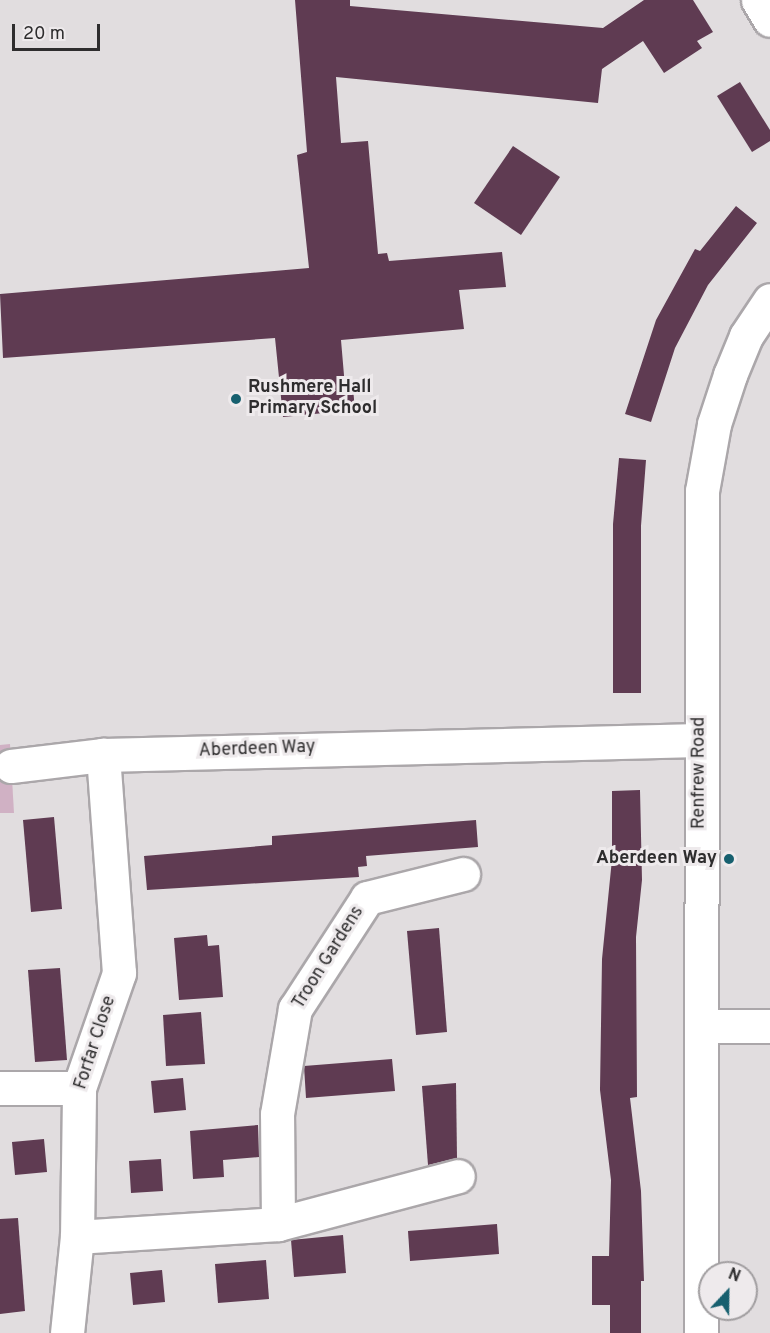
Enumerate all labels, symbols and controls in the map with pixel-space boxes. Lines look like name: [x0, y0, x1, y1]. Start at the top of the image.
scale bar: [15, 12, 104, 50]
text: 20 m: [23, 23, 65, 46]
place label: Rushmere Hall Primary School: [248, 378, 377, 420]
marker: Rushmere Hall Primary School: [229, 392, 243, 406]
street label: Renfrew Road: [689, 717, 711, 829]
street label: Aberdeen Way: [198, 737, 316, 763]
place label: Aberdeen Way: [596, 848, 717, 870]
marker: Aberdeen Way: [722, 852, 736, 866]
street label: Troon Gardens: [289, 903, 369, 1013]
street label: Forfar Close: [71, 994, 121, 1092]
north arrow: [698, 1261, 758, 1321]
text: N: [725, 1265, 743, 1288]

